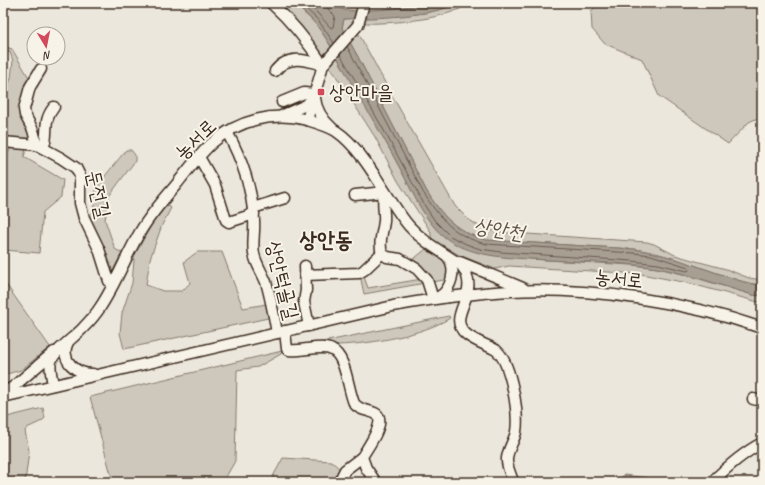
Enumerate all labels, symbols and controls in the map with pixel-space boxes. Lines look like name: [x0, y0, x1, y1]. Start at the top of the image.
north arrow: [26, 26, 66, 66]
text: N: [41, 48, 52, 64]
place label: 상안마을: [329, 80, 393, 105]
marker: 상안마을: [316, 87, 326, 97]
street label: 농서로: [169, 114, 221, 165]
street label: 둔전길: [81, 168, 116, 220]
water label: 상안천: [472, 212, 528, 246]
district label: 상안동: [298, 226, 353, 254]
street label: 상안턱골길: [261, 238, 304, 322]
street label: 농서로: [594, 264, 644, 293]

